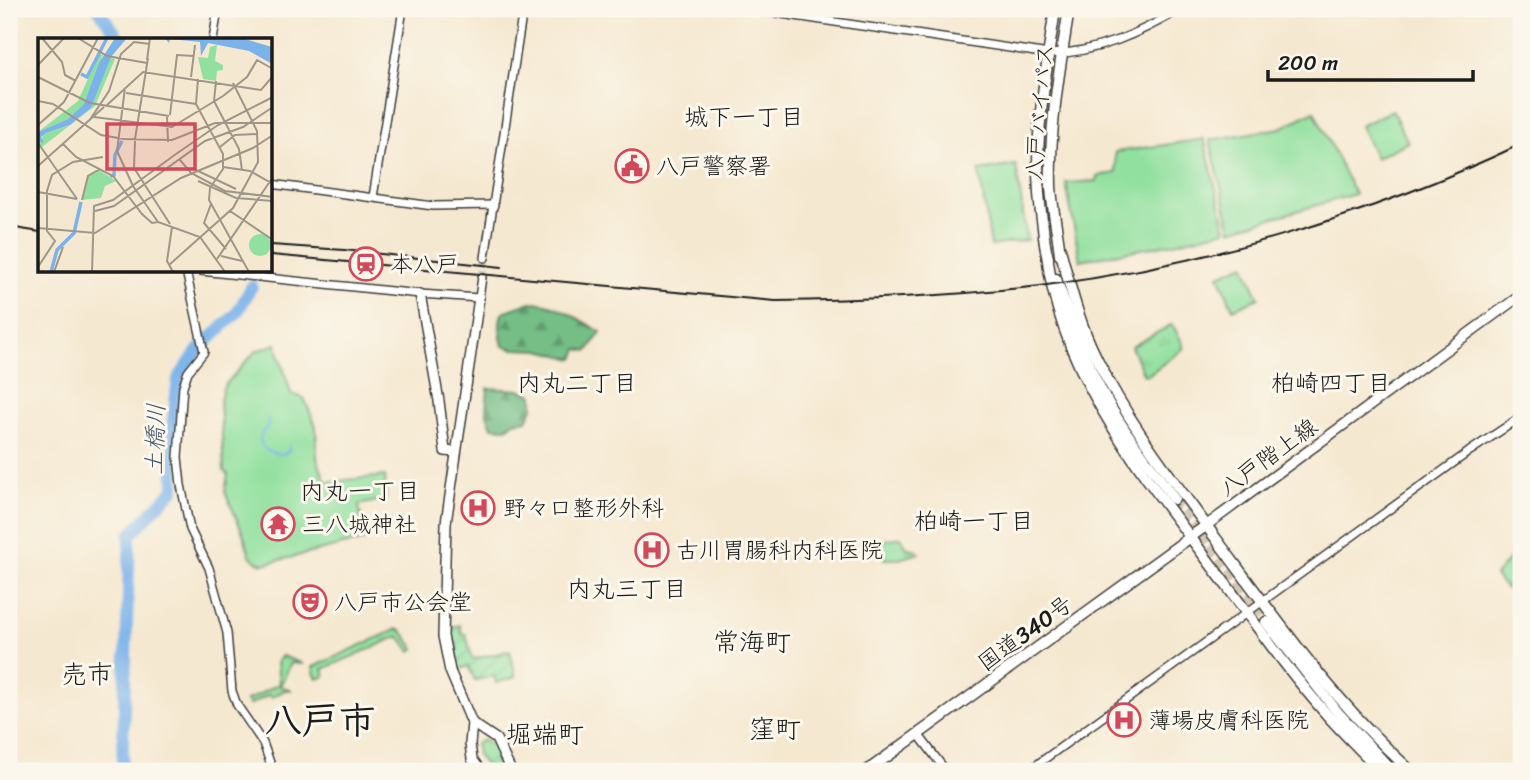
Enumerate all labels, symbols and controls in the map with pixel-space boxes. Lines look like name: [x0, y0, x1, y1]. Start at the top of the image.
inset map: [38, 38, 273, 273]
scale bar: [1268, 38, 1472, 82]
street label: 八戸バイパス: [1013, 42, 1066, 182]
text: 200 m: [1278, 44, 1338, 82]
district label: 城下一丁目: [684, 96, 804, 138]
place label: 八戸警察署: [656, 146, 771, 187]
public building icon: 八戸警察署: [613, 147, 651, 185]
place label: 本八戸: [390, 244, 459, 285]
station icon: 本八戸: [347, 245, 385, 283]
district label: 内丸二丁目: [517, 362, 637, 404]
district label: 柏崎四丁目: [1271, 362, 1391, 404]
water label: 土橋川: [133, 402, 177, 476]
street label: 八戸階上線: [1210, 407, 1327, 508]
district label: 内丸一丁目: [300, 470, 420, 512]
place label: 野々口整形外科: [503, 488, 664, 529]
hospital icon: 野々口整形外科: [459, 489, 497, 527]
district label: 柏崎一丁目: [914, 500, 1034, 542]
place label: 三八城神社: [302, 504, 417, 545]
temple icon: 三八城神社: [259, 505, 297, 543]
place label: 古川胃腸科内科医院: [676, 530, 883, 571]
hospital icon: 古川胃腸科内科医院: [633, 531, 671, 569]
district label: 内丸三丁目: [567, 568, 687, 610]
place label: 八戸市公会堂: [334, 582, 472, 623]
theatre icon: 八戸市公会堂: [291, 583, 329, 621]
street label: 国道340号: [969, 584, 1082, 682]
district label: 常海町: [713, 619, 791, 665]
district label: 売市: [61, 651, 113, 697]
district label: 八戸市: [265, 688, 376, 753]
place label: 薄場皮膚科医院: [1148, 700, 1309, 741]
hospital icon: 薄場皮膚科医院: [1105, 701, 1143, 739]
district label: 窪町: [749, 706, 801, 752]
district label: 堀端町: [506, 711, 584, 757]

